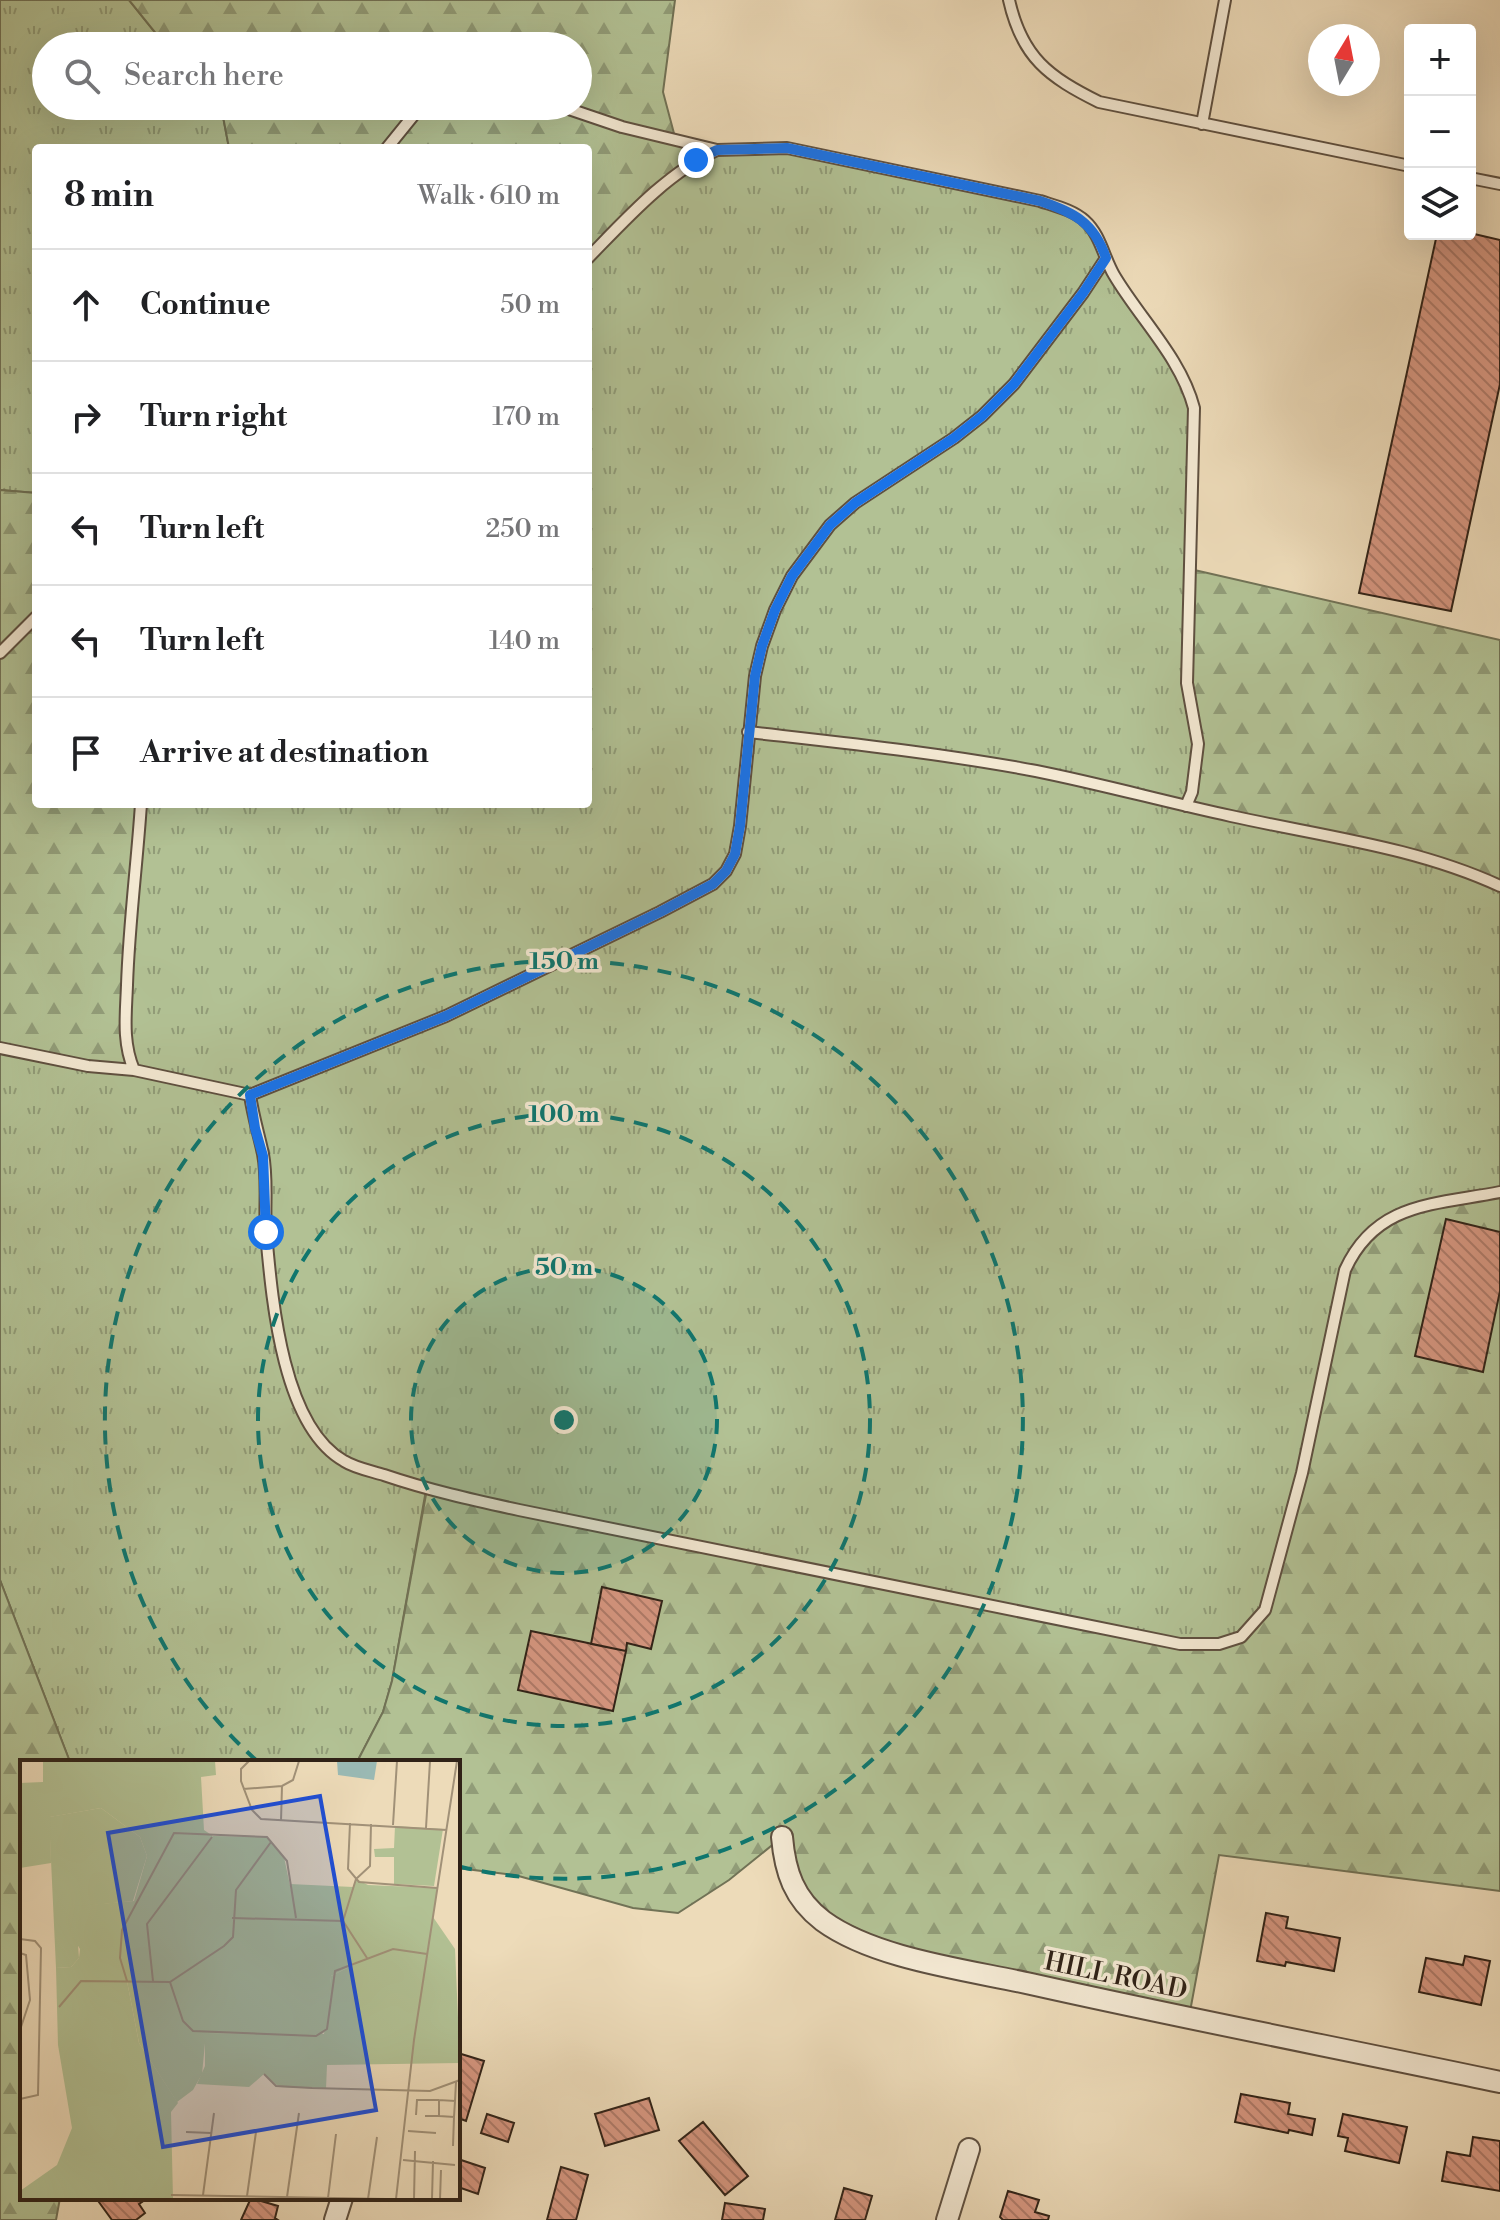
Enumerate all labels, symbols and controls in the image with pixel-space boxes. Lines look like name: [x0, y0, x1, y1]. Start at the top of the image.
north arrow: [1308, 24, 1380, 96]
map controls: [1404, 24, 1476, 240]
button: +: [1404, 24, 1476, 96]
search box: [32, 32, 592, 120]
icon: search: [60, 54, 104, 98]
text: Search here: [124, 57, 284, 95]
button: −: [1404, 96, 1476, 168]
route end: [678, 142, 714, 178]
button: layers: [1404, 168, 1476, 240]
text: 8 min: [64, 175, 154, 217]
text: Walk · 610 m: [418, 180, 560, 212]
icon: ahead: [64, 283, 108, 327]
text: Continue: [140, 286, 271, 324]
text: 50 m: [500, 289, 560, 321]
icon: right: [64, 395, 108, 439]
text: Turn right: [140, 398, 287, 436]
text: 170 m: [492, 401, 560, 433]
icon: left: [64, 507, 108, 551]
text: Turn left: [140, 510, 264, 548]
text: 250 m: [485, 513, 560, 545]
icon: left: [64, 619, 108, 663]
text: Turn left: [140, 622, 264, 660]
text: 140 m: [489, 625, 560, 657]
icon: arrive: [64, 731, 108, 775]
text: Arrive at destination: [140, 734, 429, 772]
text: 150 m: [529, 947, 599, 977]
text: 100 m: [528, 1100, 600, 1130]
route start: [248, 1214, 284, 1250]
text: 50 m: [535, 1253, 593, 1283]
centre of rings: [550, 1406, 578, 1434]
inset map: [20, 1760, 460, 2200]
street label: HILL ROAD: [1041, 1945, 1190, 2007]

